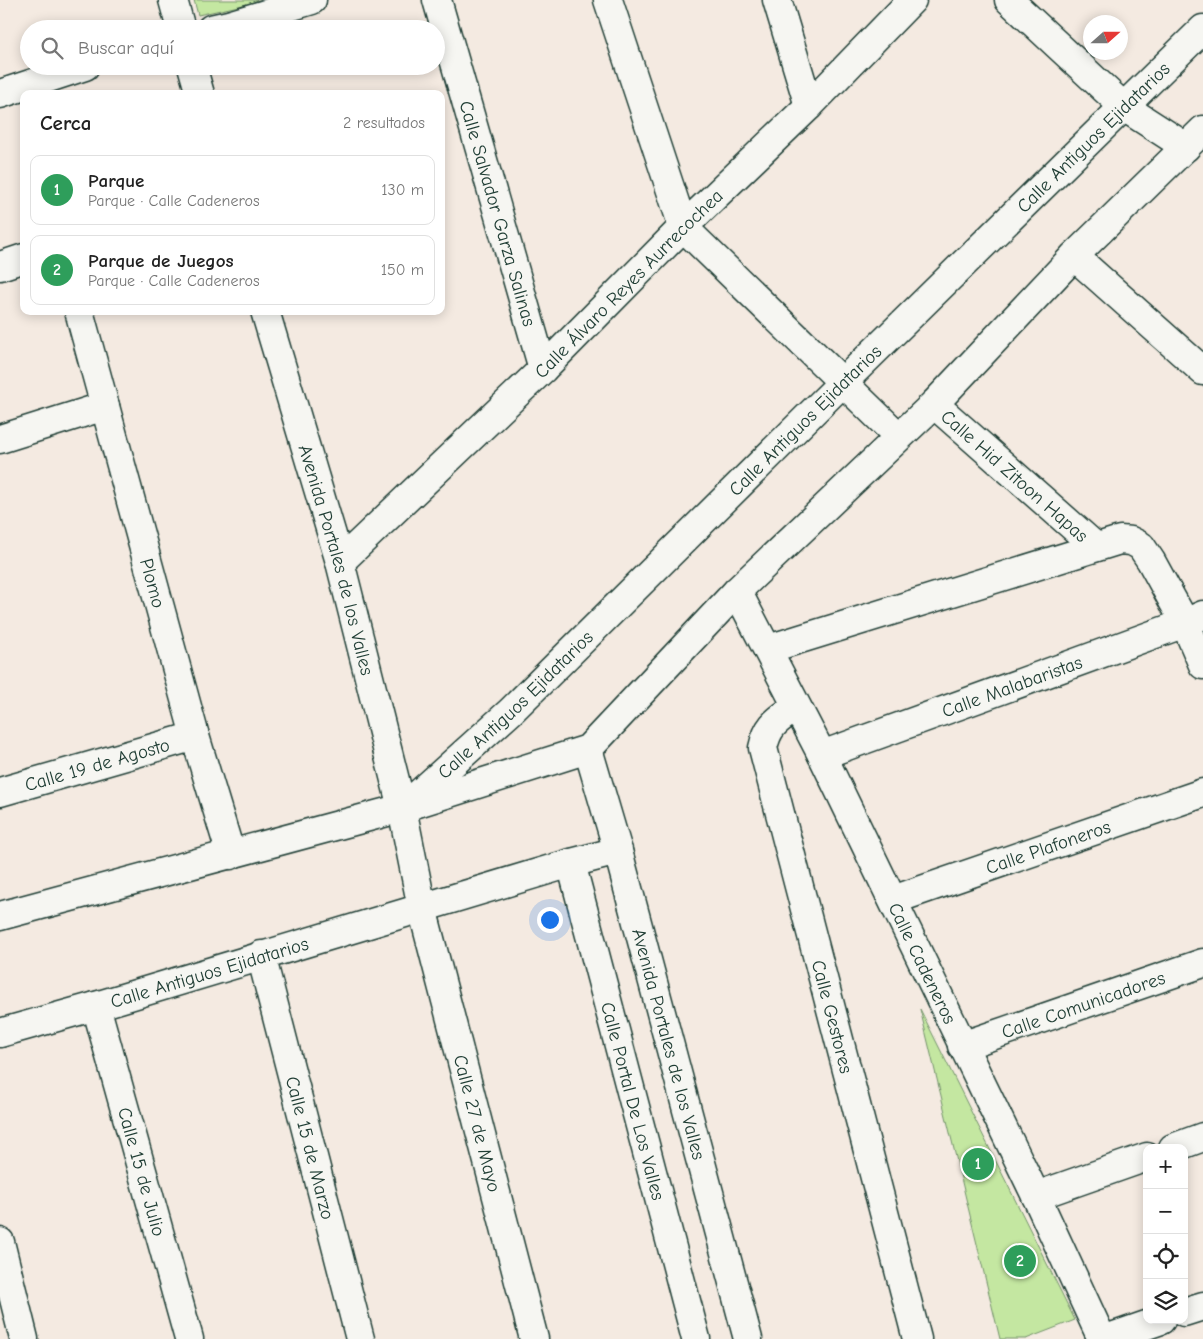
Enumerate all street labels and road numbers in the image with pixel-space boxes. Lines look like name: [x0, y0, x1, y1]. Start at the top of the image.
street label: Calle Antiguos Ejidatarios: [1013, 58, 1175, 217]
street label: Calle Salvador Garza Salinas: [455, 98, 540, 329]
street label: Calle Álvaro Reyes Aurrecochea: [530, 185, 728, 383]
street label: Calle Antiguos Ejidatarios: [725, 341, 886, 501]
street label: Calle Hid Zitoon Hapas: [936, 405, 1092, 547]
street label: Avenida Portales de los Valles: [294, 442, 378, 678]
street label: Plomo: [135, 556, 170, 611]
street label: Calle Antiguos Ejidatarios: [433, 626, 598, 784]
street label: Calle Malabaristas: [939, 651, 1085, 723]
street label: Calle 19 de Agosto: [22, 734, 172, 796]
street label: Calle Plafoneros: [983, 816, 1114, 879]
street label: Calle Cadeneros: [883, 899, 961, 1028]
street label: Avenida Portales de los Valles: [627, 926, 710, 1162]
street label: Calle Antiguos Ejidatarios: [108, 933, 311, 1013]
street label: Calle Gestores: [807, 958, 857, 1076]
street label: Calle Comunicadores: [999, 967, 1168, 1044]
street label: Calle Portal De Los Valles: [596, 1000, 669, 1203]
street label: Calle 27 de Mayo: [449, 1052, 505, 1194]
street label: Calle 15 de Marzo: [281, 1074, 339, 1222]
street label: Calle 15 de Julio: [113, 1105, 170, 1239]

